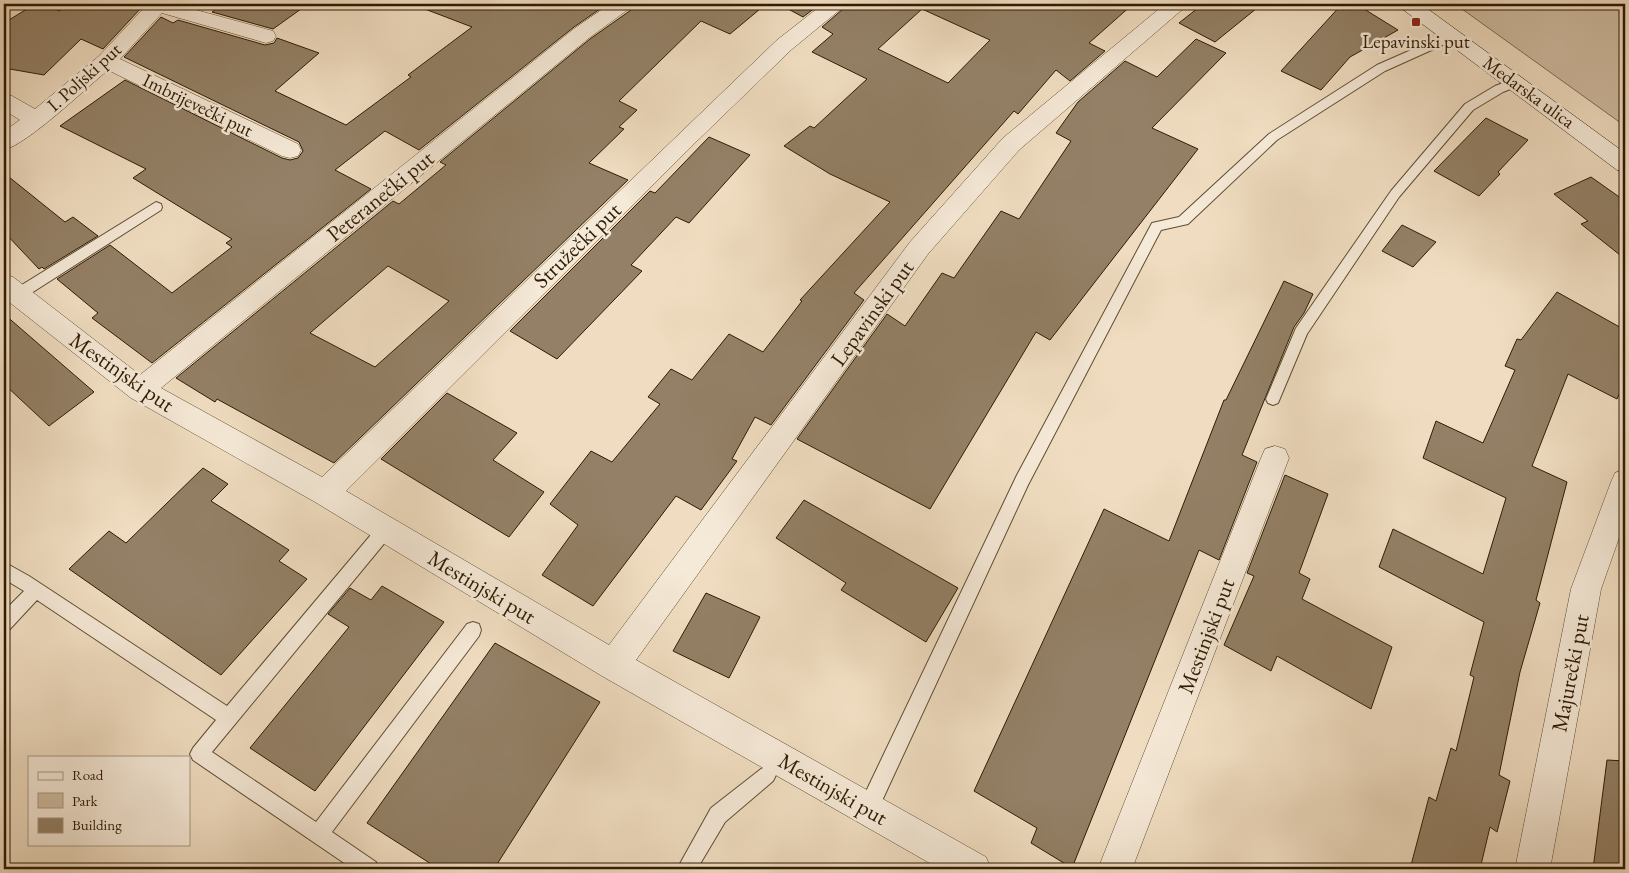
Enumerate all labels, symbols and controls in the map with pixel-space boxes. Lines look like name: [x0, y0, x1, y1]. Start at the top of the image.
marker: Lepavinski put: [1410, 16, 1422, 28]
place label: Lepavinski put: [1362, 29, 1470, 54]
street label: I. Poljski put: [42, 37, 126, 117]
street label: Medarska ulica: [1478, 50, 1580, 134]
street label: Imbrijevečki put: [139, 68, 257, 142]
street label: Peteranečki put: [320, 144, 440, 248]
street label: Stružečki put: [527, 196, 627, 294]
street label: Lepavinski put: [824, 254, 920, 372]
street label: Mestinjski put: [64, 325, 180, 419]
street label: Mestinjski put: [423, 543, 541, 631]
street label: Mestinjski put: [1171, 574, 1241, 698]
street label: Majurečki put: [1544, 612, 1596, 734]
street label: Mestinjski put: [773, 746, 893, 832]
legend: [28, 756, 190, 846]
text: Road: [72, 765, 104, 784]
text: Park: [72, 791, 99, 810]
text: Building: [72, 815, 122, 834]

